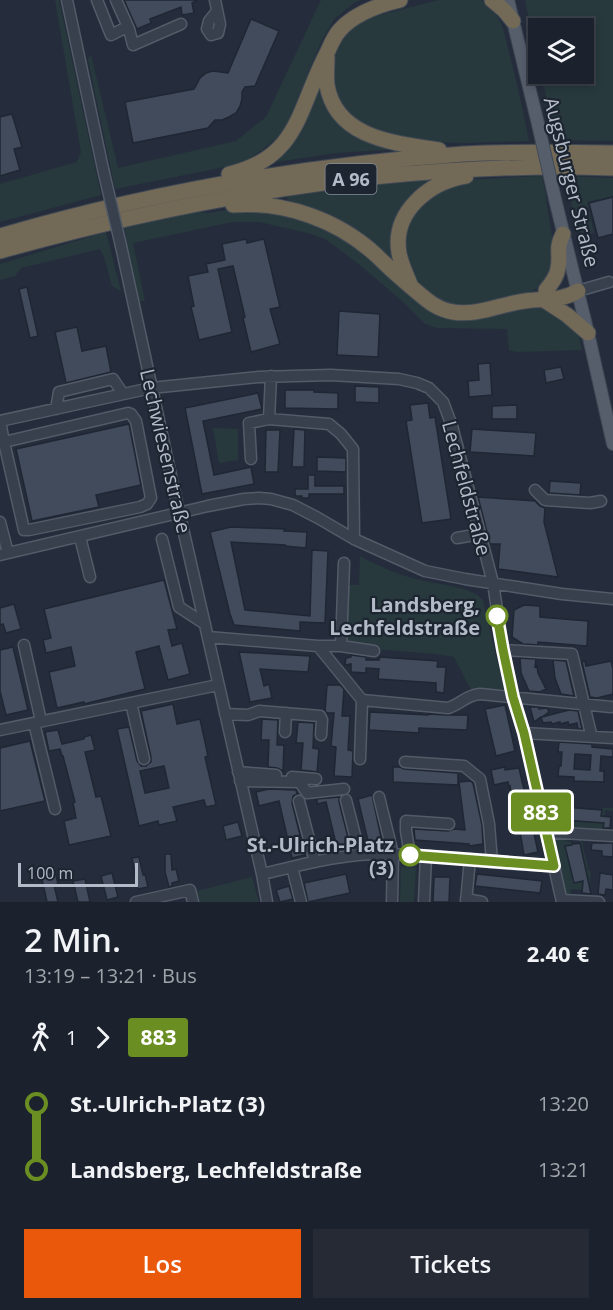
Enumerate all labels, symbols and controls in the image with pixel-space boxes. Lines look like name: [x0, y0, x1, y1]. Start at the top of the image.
map controls: [528, 18, 594, 84]
button: layers: [528, 18, 594, 84]
street label: Augsburger Straße: [538, 94, 606, 270]
road number: A 96: [326, 164, 376, 194]
street label: Lechwiesenstraße: [134, 366, 198, 536]
street label: Lechfeldstraße: [436, 418, 498, 558]
place label: Landsberg, Lechfeldstraße: [329, 591, 480, 641]
marker: Landsberg, Lechfeldstraße: [486, 605, 508, 627]
line badge: 883: [506, 792, 576, 832]
text: 883: [523, 798, 559, 826]
place label: St.-Ulrich-Platz (3): [247, 831, 394, 881]
marker: St.-Ulrich-Platz (3): [399, 844, 421, 866]
scale bar: [18, 860, 138, 888]
text: 100 m: [27, 862, 73, 884]
text: 2 Min.: [24, 917, 121, 962]
text: 2.40 €: [527, 938, 589, 968]
text: 13:19 – 13:21 · Bus: [24, 962, 197, 989]
icon: walk: [24, 1021, 57, 1054]
icon: forward: [86, 1021, 119, 1054]
text: 883: [140, 1023, 176, 1051]
text: 1: [66, 1024, 77, 1051]
text: St.-Ulrich-Platz (3): [70, 1088, 265, 1118]
text: 13:20: [538, 1090, 589, 1117]
text: Landsberg, Lechfeldstraße: [70, 1154, 362, 1184]
text: 13:21: [538, 1156, 589, 1183]
button: Los: [24, 1229, 301, 1298]
button: Tickets: [313, 1229, 589, 1298]

